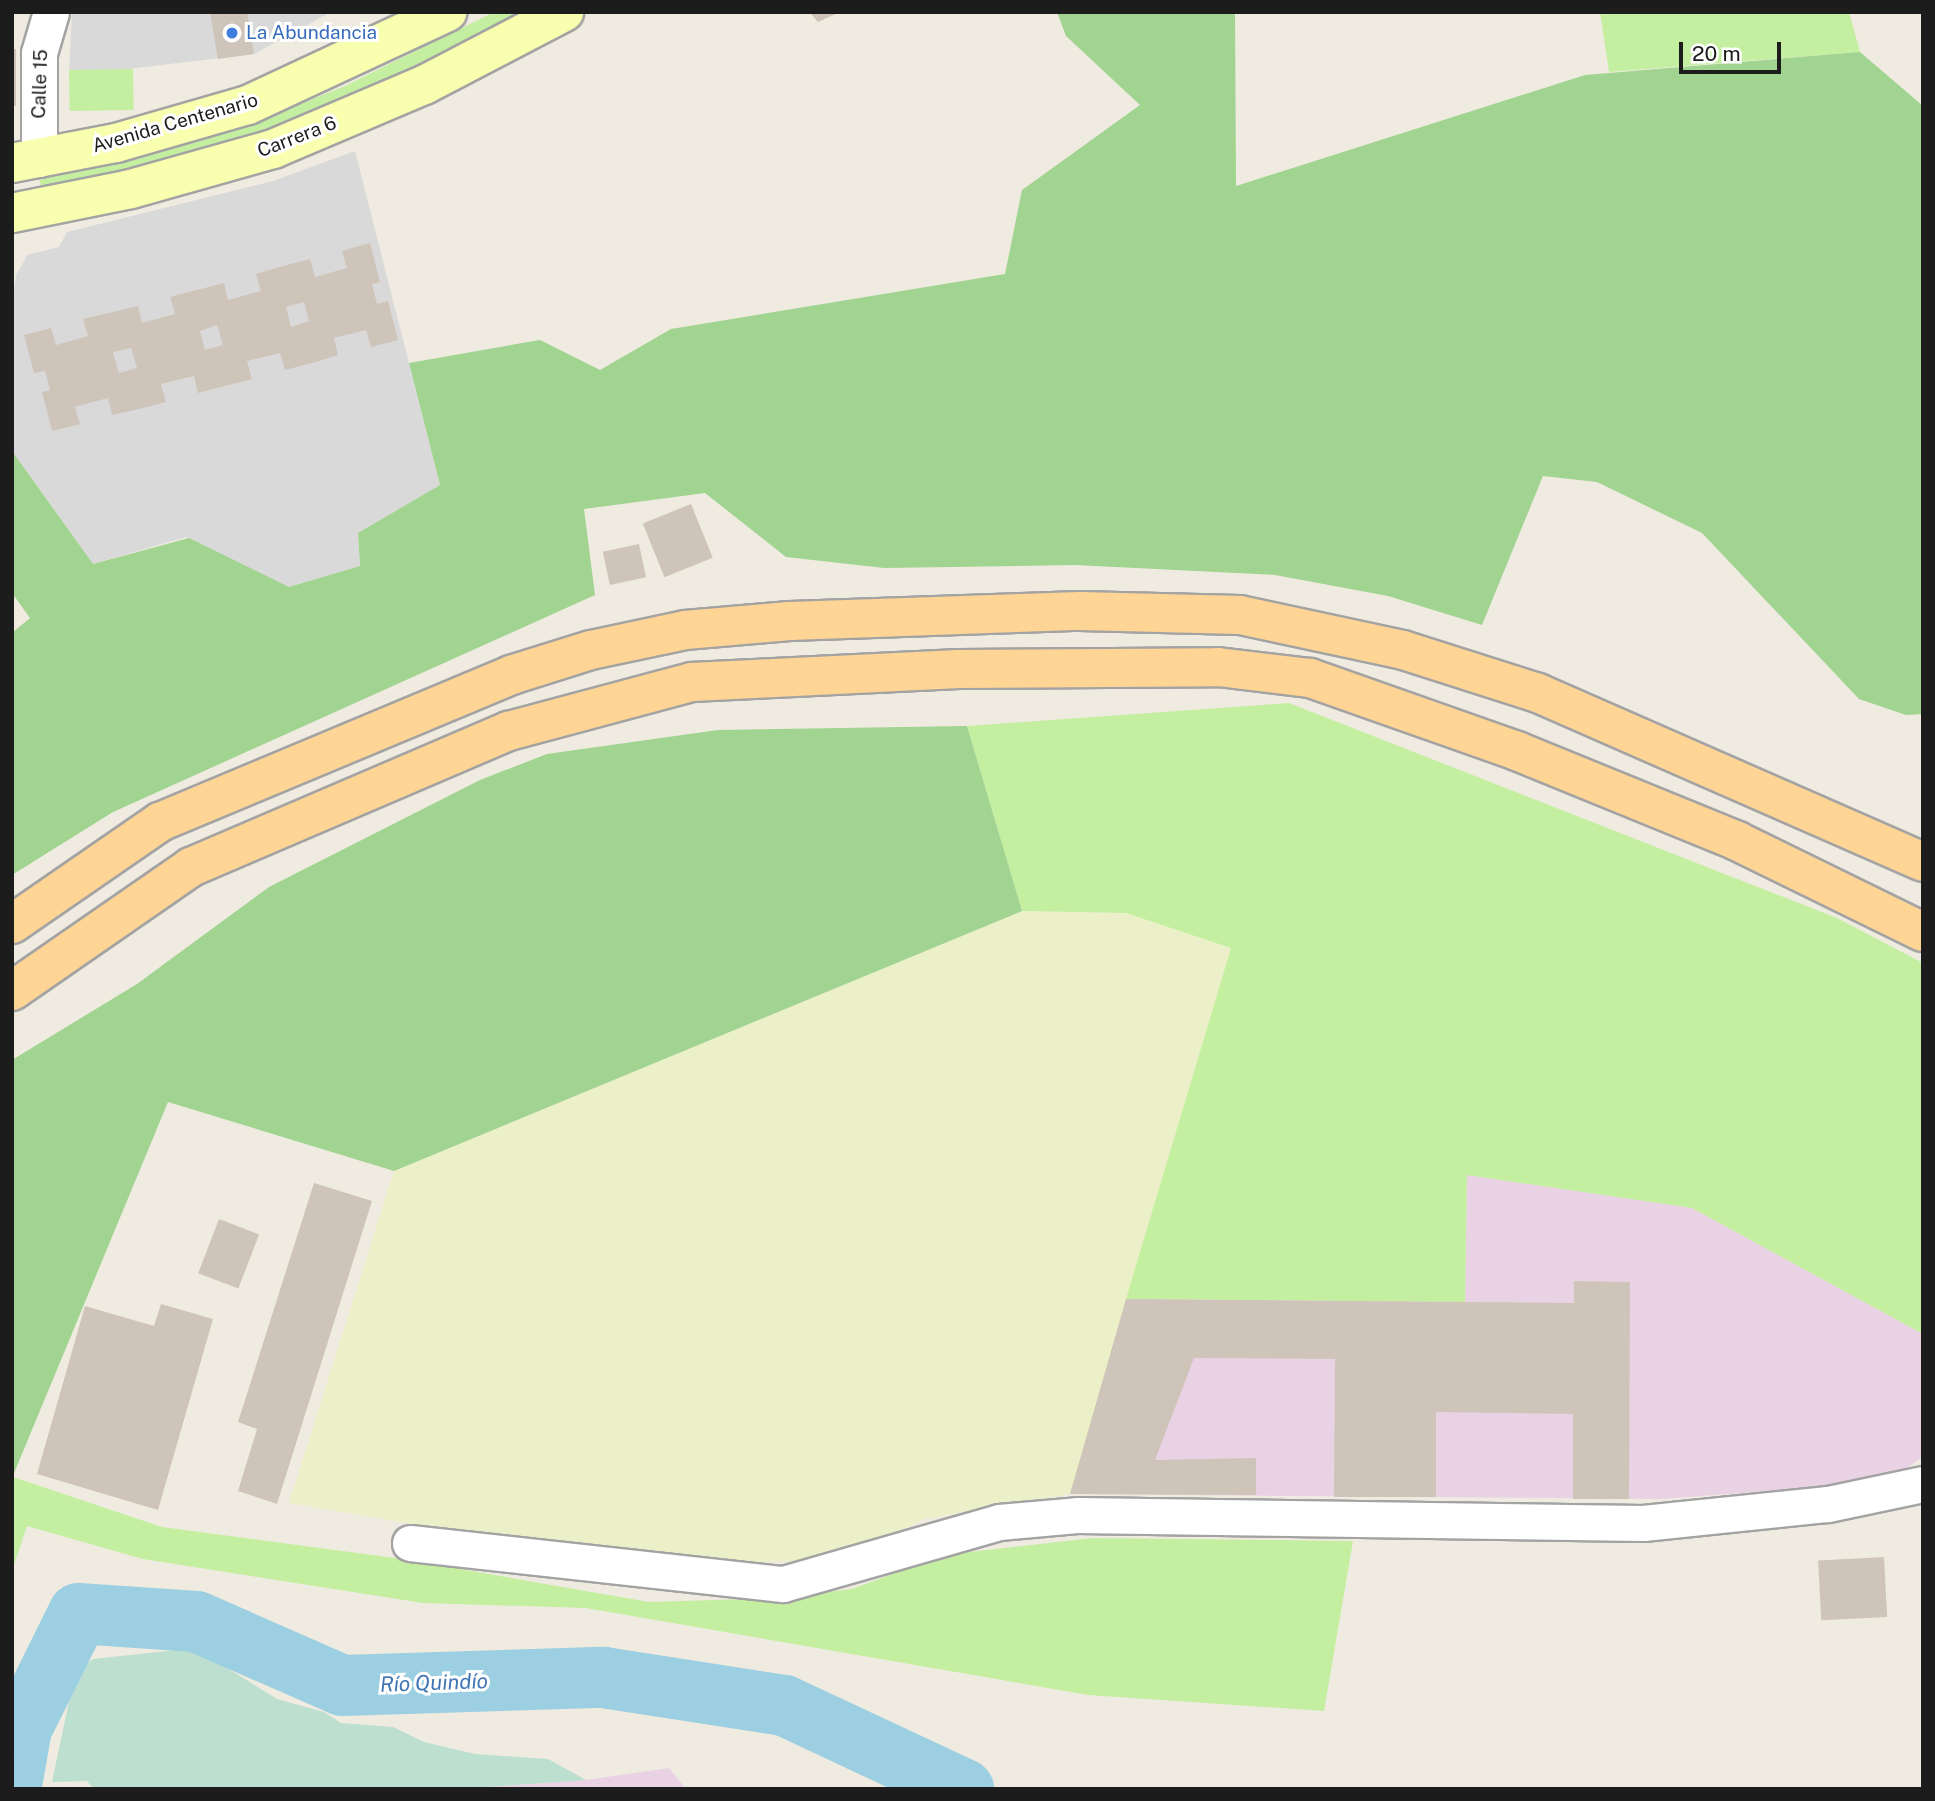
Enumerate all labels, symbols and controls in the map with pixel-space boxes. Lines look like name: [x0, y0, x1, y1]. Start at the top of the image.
place label: La Abundancia: [246, 22, 377, 44]
marker: La Abundancia: [224, 25, 240, 41]
scale bar: [1683, 28, 1784, 72]
text: 20 m: [1692, 41, 1741, 66]
street label: Calle 15: [27, 49, 53, 119]
street label: Avenida Centenario: [90, 88, 260, 158]
street label: Carrera 6: [254, 111, 340, 163]
water label: Río Quindío: [380, 1669, 488, 1697]

